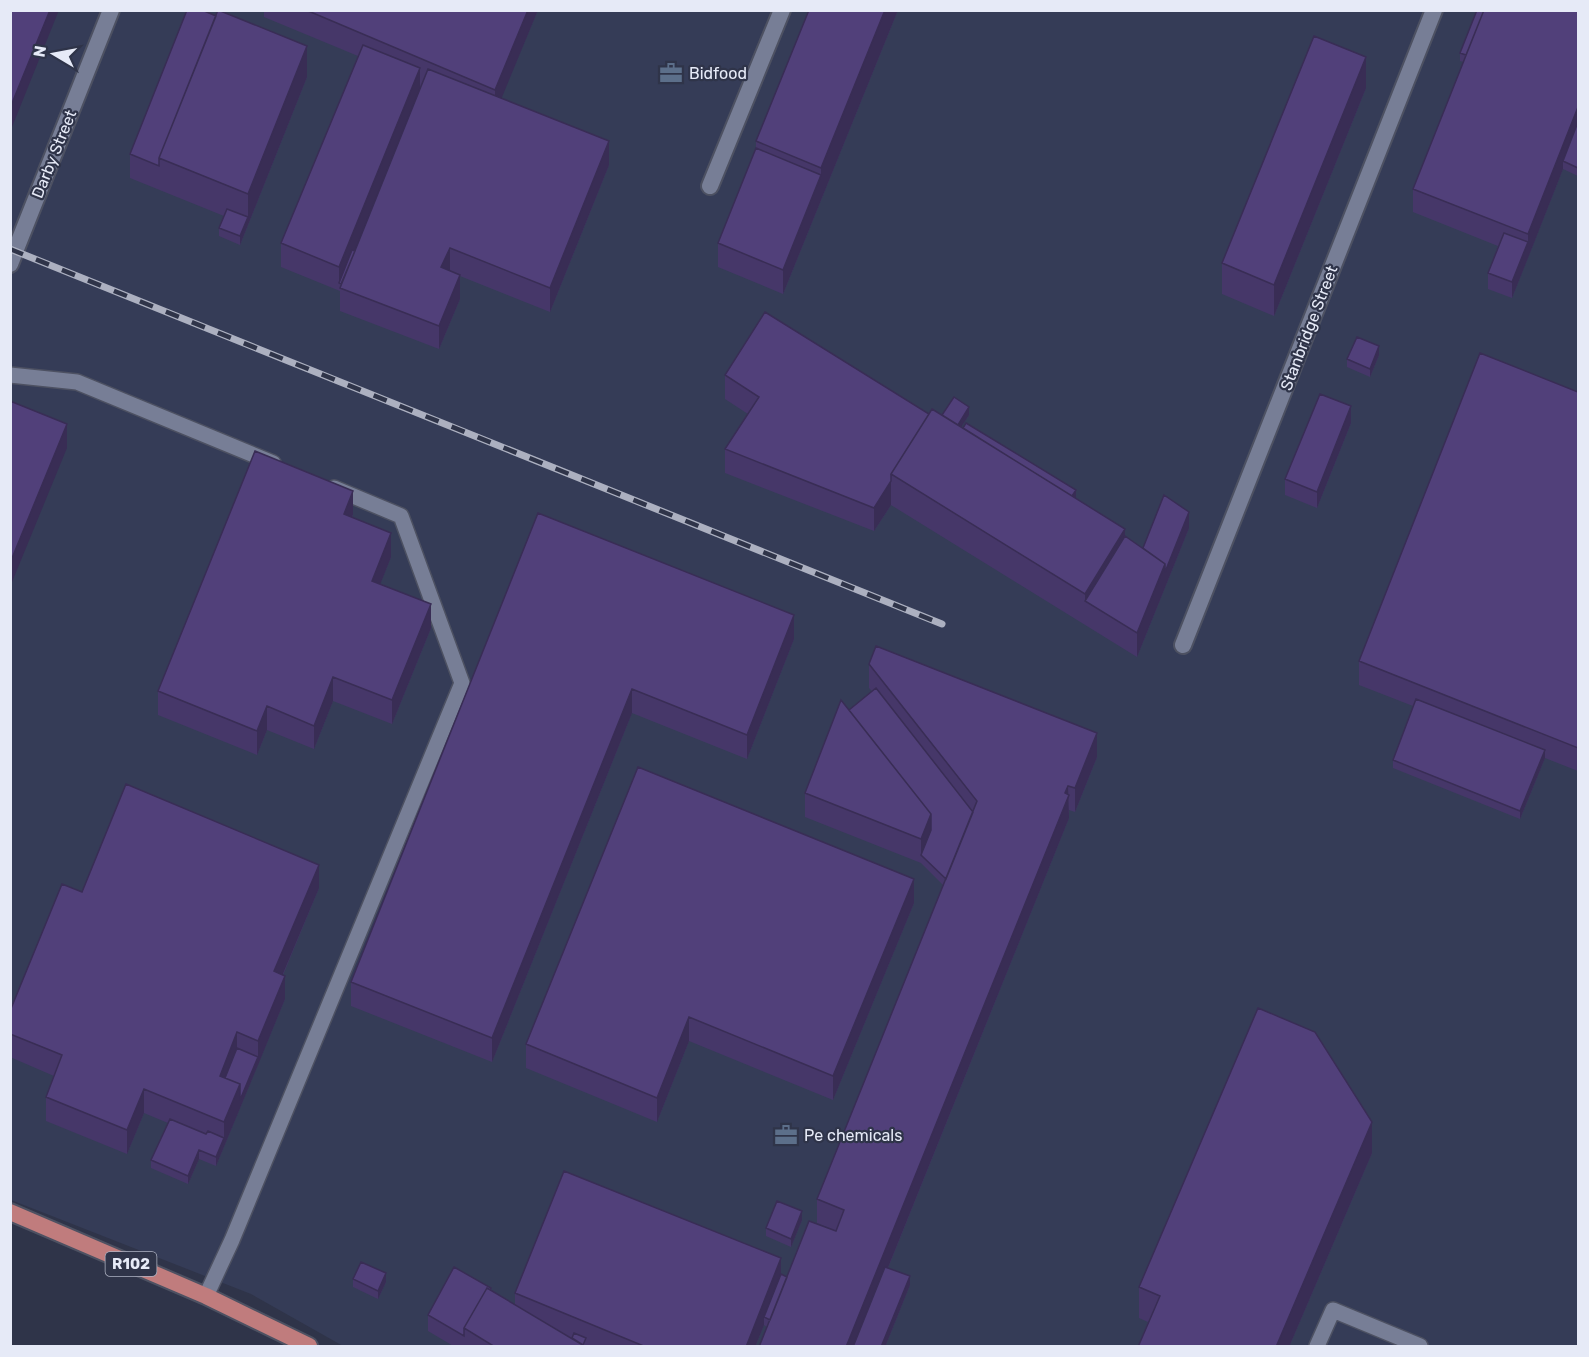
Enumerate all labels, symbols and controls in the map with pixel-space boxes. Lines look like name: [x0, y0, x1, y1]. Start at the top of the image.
north arrow: [24, 24, 84, 84]
text: N: [29, 44, 50, 59]
office icon: Bidfood: [658, 60, 684, 86]
place label: Bidfood: [689, 64, 747, 83]
street label: Darby Street: [28, 107, 80, 201]
street label: Stanbridge Street: [1276, 263, 1342, 393]
office icon: Pe chemicals: [773, 1122, 799, 1148]
place label: Pe chemicals: [804, 1126, 902, 1145]
road number: R102: [106, 1252, 156, 1276]

